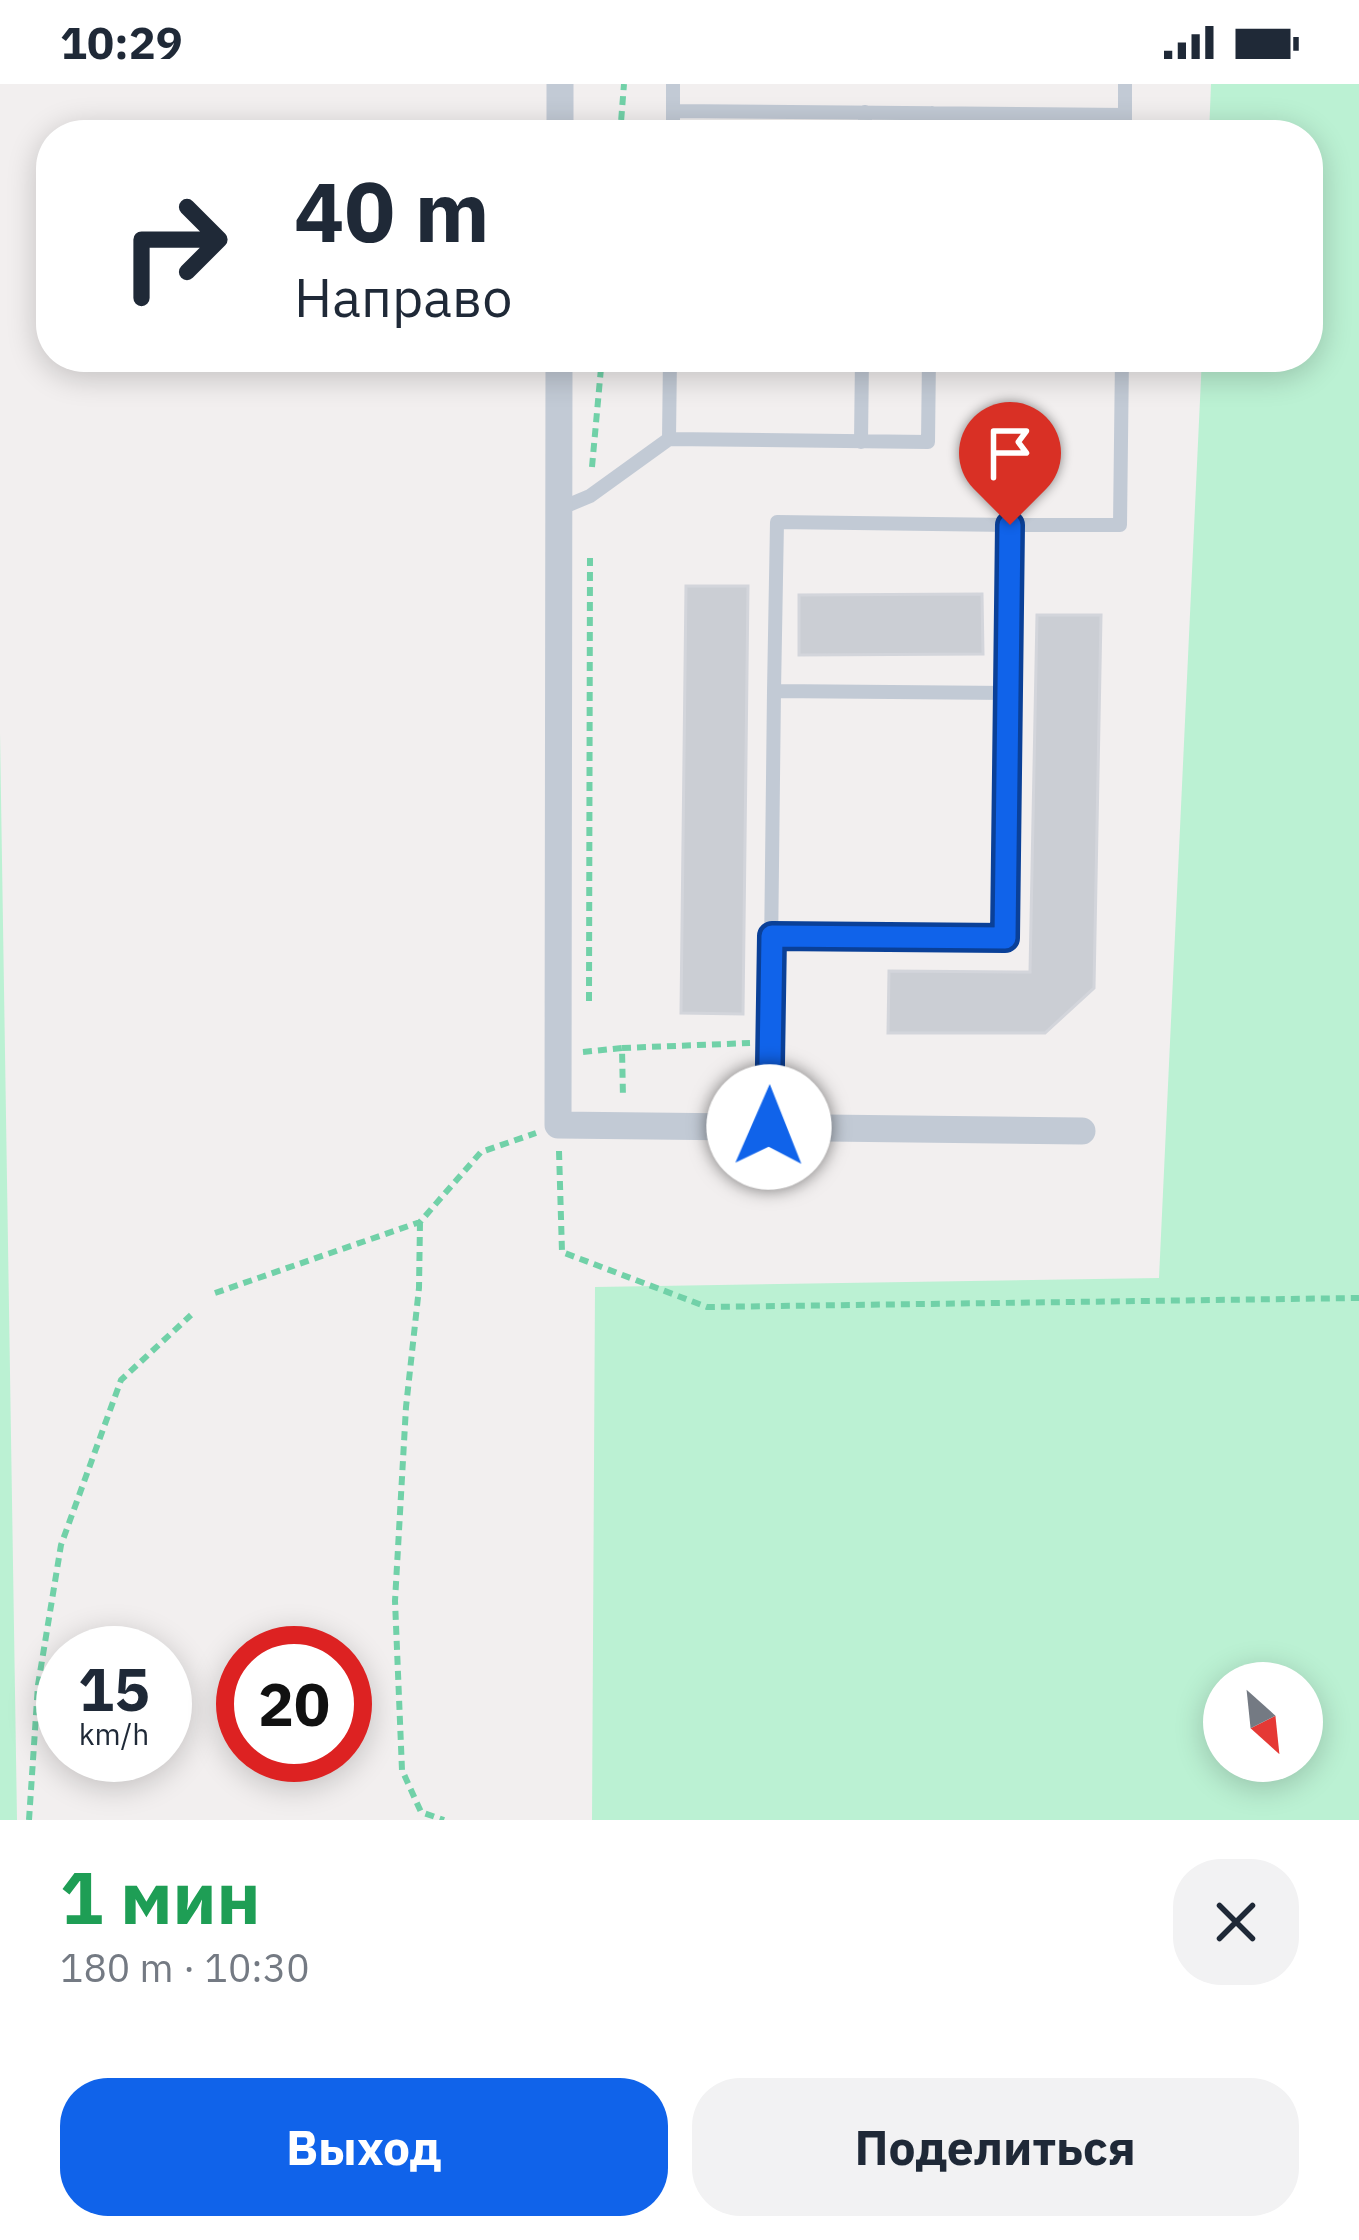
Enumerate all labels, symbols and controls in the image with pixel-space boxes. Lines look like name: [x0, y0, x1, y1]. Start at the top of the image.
text: 10:29: [60, 13, 183, 71]
text: 40 m: [294, 156, 490, 265]
icon: right: [96, 168, 252, 324]
text: Направо: [294, 262, 512, 332]
pin: [959, 402, 1061, 525]
icon: arrive: [977, 420, 1043, 486]
position arrow: [706, 1064, 832, 1190]
speed limit sign: 20: [216, 1626, 372, 1782]
text: 15: [78, 1649, 150, 1728]
north arrow: [1203, 1662, 1323, 1782]
map controls: [1203, 1662, 1323, 1782]
text: km/h: [79, 1714, 149, 1753]
text: 1 мин: [60, 1850, 261, 1944]
button: close: [1173, 1859, 1299, 1985]
text: 180 m · 10:30: [60, 1942, 310, 1993]
button: Выход: [60, 2078, 668, 2216]
button: Поделиться: [692, 2078, 1299, 2216]

